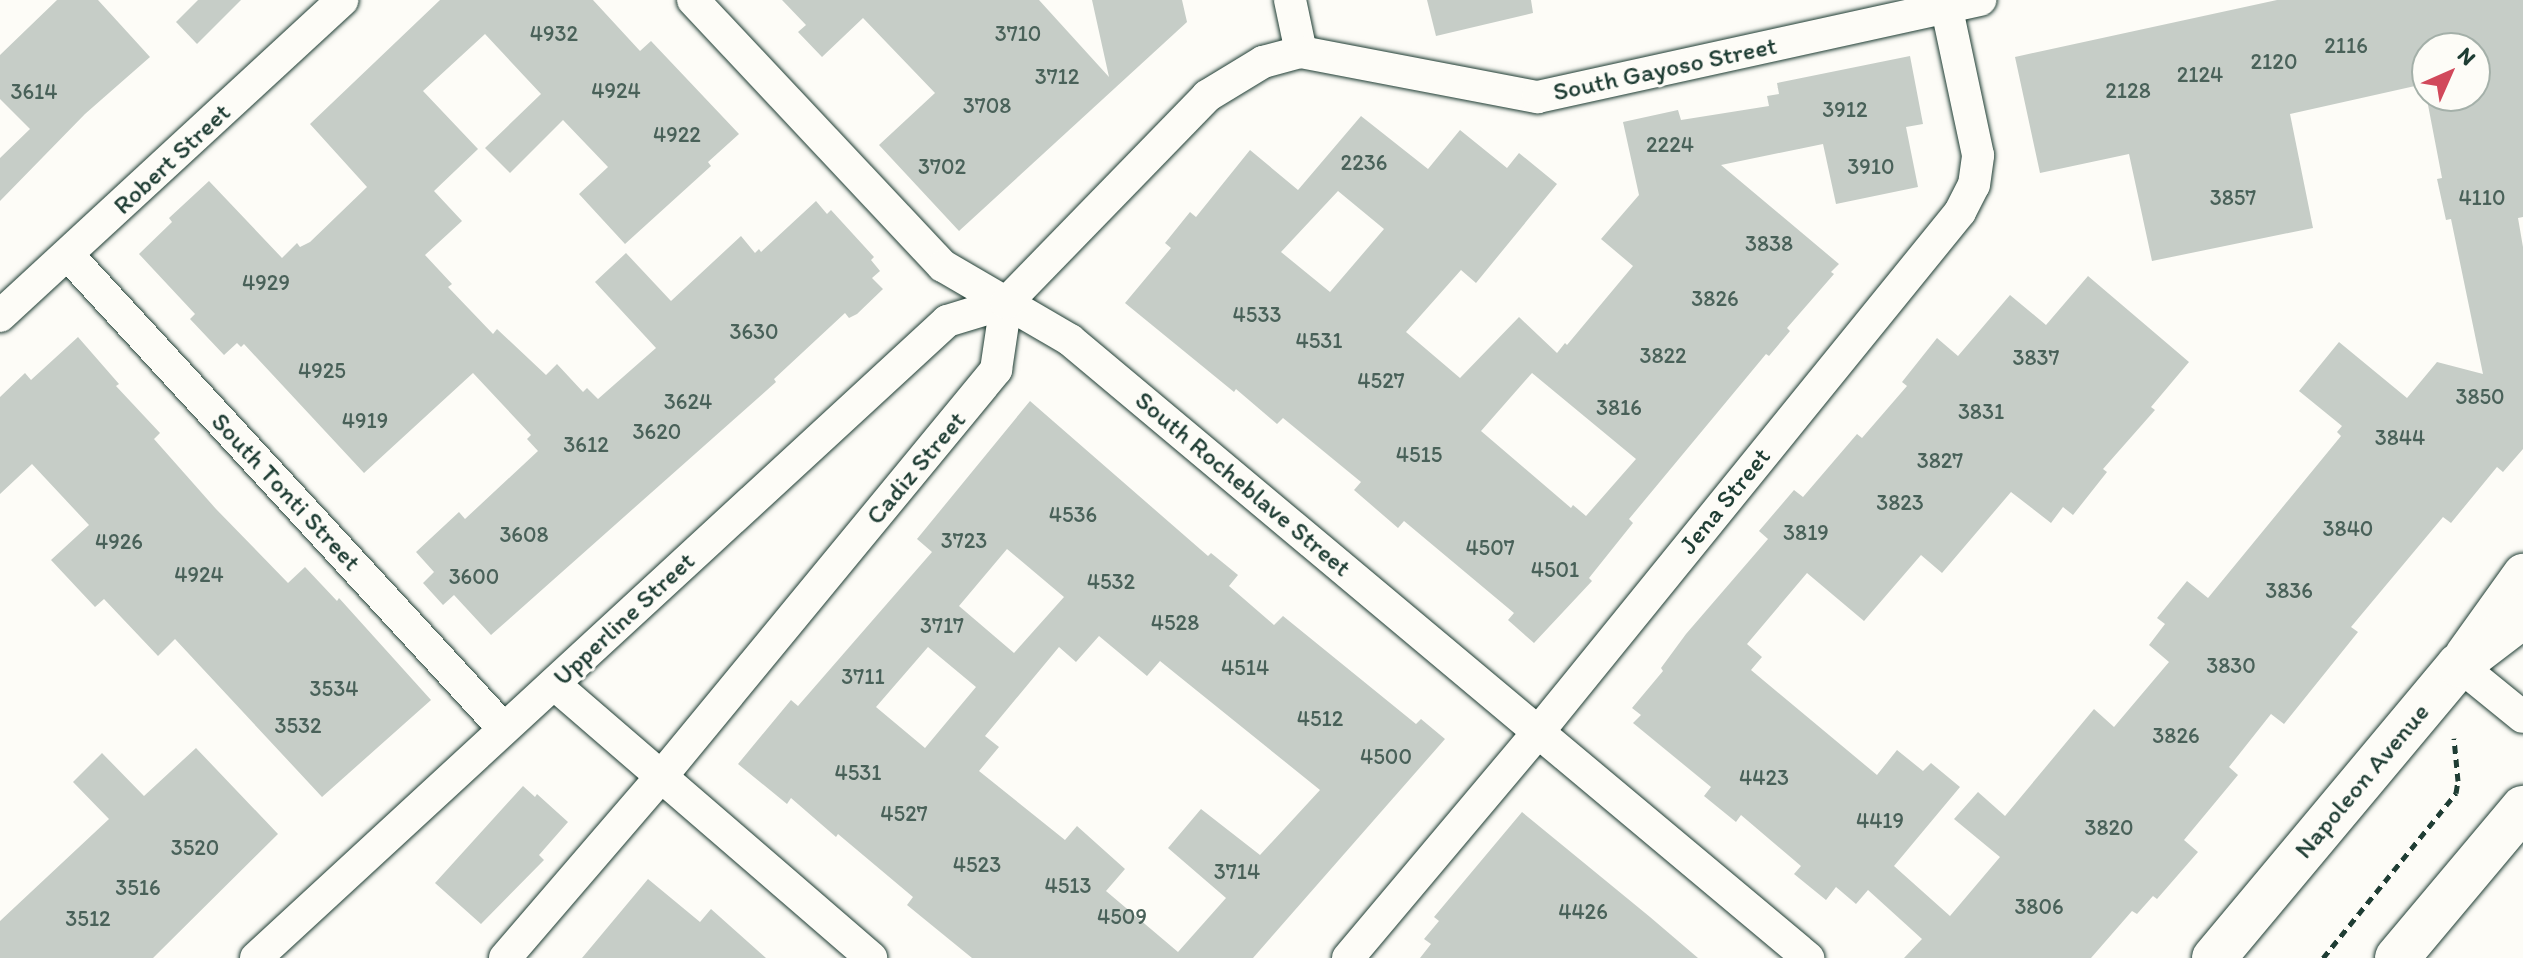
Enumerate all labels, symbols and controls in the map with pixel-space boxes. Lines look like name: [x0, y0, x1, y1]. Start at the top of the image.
house number: 4932: [530, 21, 578, 47]
house number: 3710: [995, 21, 1041, 47]
street label: South Gayoso Street: [1551, 30, 1779, 108]
north arrow: [2411, 32, 2491, 112]
house number: 2116: [2324, 33, 2368, 59]
text: N: [2452, 41, 2482, 71]
house number: 2120: [2251, 49, 2297, 75]
house number: 2124: [2177, 62, 2223, 88]
house number: 3712: [1035, 64, 1079, 90]
house number: 4924: [591, 78, 641, 104]
house number: 2128: [2105, 78, 2151, 104]
house number: 3614: [10, 79, 58, 105]
house number: 3708: [963, 93, 1011, 119]
street label: Robert Street: [107, 97, 237, 221]
house number: 3912: [1822, 97, 1868, 123]
house number: 4922: [653, 122, 701, 148]
house number: 2224: [1646, 132, 1694, 158]
house number: 2236: [1341, 150, 1387, 176]
house number: 3702: [918, 154, 966, 180]
house number: 3910: [1847, 154, 1895, 180]
house number: 3857: [2210, 185, 2256, 211]
house number: 4110: [2458, 185, 2506, 211]
house number: 3838: [1745, 231, 1793, 257]
house number: 4929: [242, 270, 290, 296]
house number: 3826: [1691, 286, 1739, 312]
house number: 4533: [1233, 302, 1281, 328]
house number: 3630: [729, 319, 779, 345]
house number: 4531: [1296, 328, 1342, 354]
house number: 3822: [1639, 343, 1687, 369]
house number: 3837: [2013, 345, 2059, 371]
house number: 4925: [298, 358, 346, 384]
house number: 4527: [1357, 368, 1405, 394]
house number: 3850: [2455, 384, 2505, 410]
street label: South Rocheblave Street: [1129, 385, 1357, 583]
house number: 3624: [664, 389, 712, 415]
house number: 3816: [1596, 395, 1642, 421]
house number: 3831: [1958, 399, 2004, 425]
street label: Cadiz Street: [860, 405, 972, 531]
street label: South Tonti Street: [206, 407, 366, 577]
house number: 4919: [342, 408, 388, 434]
house number: 3620: [633, 419, 681, 445]
house number: 3844: [2375, 425, 2425, 451]
house number: 3612: [563, 432, 609, 458]
house number: 4515: [1396, 442, 1442, 468]
street label: Jena Street: [1673, 442, 1777, 560]
house number: 3827: [1917, 448, 1963, 474]
house number: 3823: [1876, 490, 1924, 516]
house number: 4536: [1049, 502, 1097, 528]
house number: 3840: [2323, 516, 2373, 542]
house number: 3819: [1783, 520, 1829, 546]
house number: 3608: [499, 522, 549, 548]
house number: 3723: [941, 528, 987, 554]
house number: 4926: [95, 529, 143, 555]
house number: 4507: [1465, 535, 1515, 561]
street label: Upperline Street: [547, 546, 701, 692]
house number: 4501: [1531, 557, 1579, 583]
house number: 4924: [174, 562, 224, 588]
house number: 3600: [449, 564, 499, 590]
house number: 4532: [1087, 569, 1135, 595]
house number: 3836: [2265, 578, 2313, 604]
house number: 4528: [1151, 610, 1199, 636]
house number: 3717: [920, 613, 964, 639]
house number: 3830: [2206, 653, 2256, 679]
house number: 4514: [1221, 655, 1269, 681]
house number: 3711: [841, 664, 885, 690]
house number: 3534: [310, 676, 358, 702]
street label: Napoleon Avenue: [2288, 697, 2436, 865]
house number: 4512: [1297, 706, 1343, 732]
house number: 3532: [274, 713, 322, 739]
house number: 3826: [2152, 723, 2200, 749]
house number: 4500: [1360, 744, 1412, 770]
house number: 4531: [835, 760, 881, 786]
house number: 4423: [1739, 765, 1789, 791]
house number: 4527: [880, 801, 928, 827]
house number: 4419: [1856, 808, 1904, 834]
house number: 3820: [2084, 815, 2134, 841]
house number: 3520: [171, 835, 219, 861]
house number: 4523: [953, 852, 1001, 878]
house number: 3714: [1214, 859, 1260, 885]
house number: 4513: [1045, 873, 1091, 899]
house number: 3516: [115, 875, 161, 901]
house number: 3806: [2014, 894, 2064, 920]
house number: 4426: [1558, 899, 1608, 925]
house number: 4509: [1097, 904, 1147, 930]
house number: 3512: [65, 906, 111, 932]

